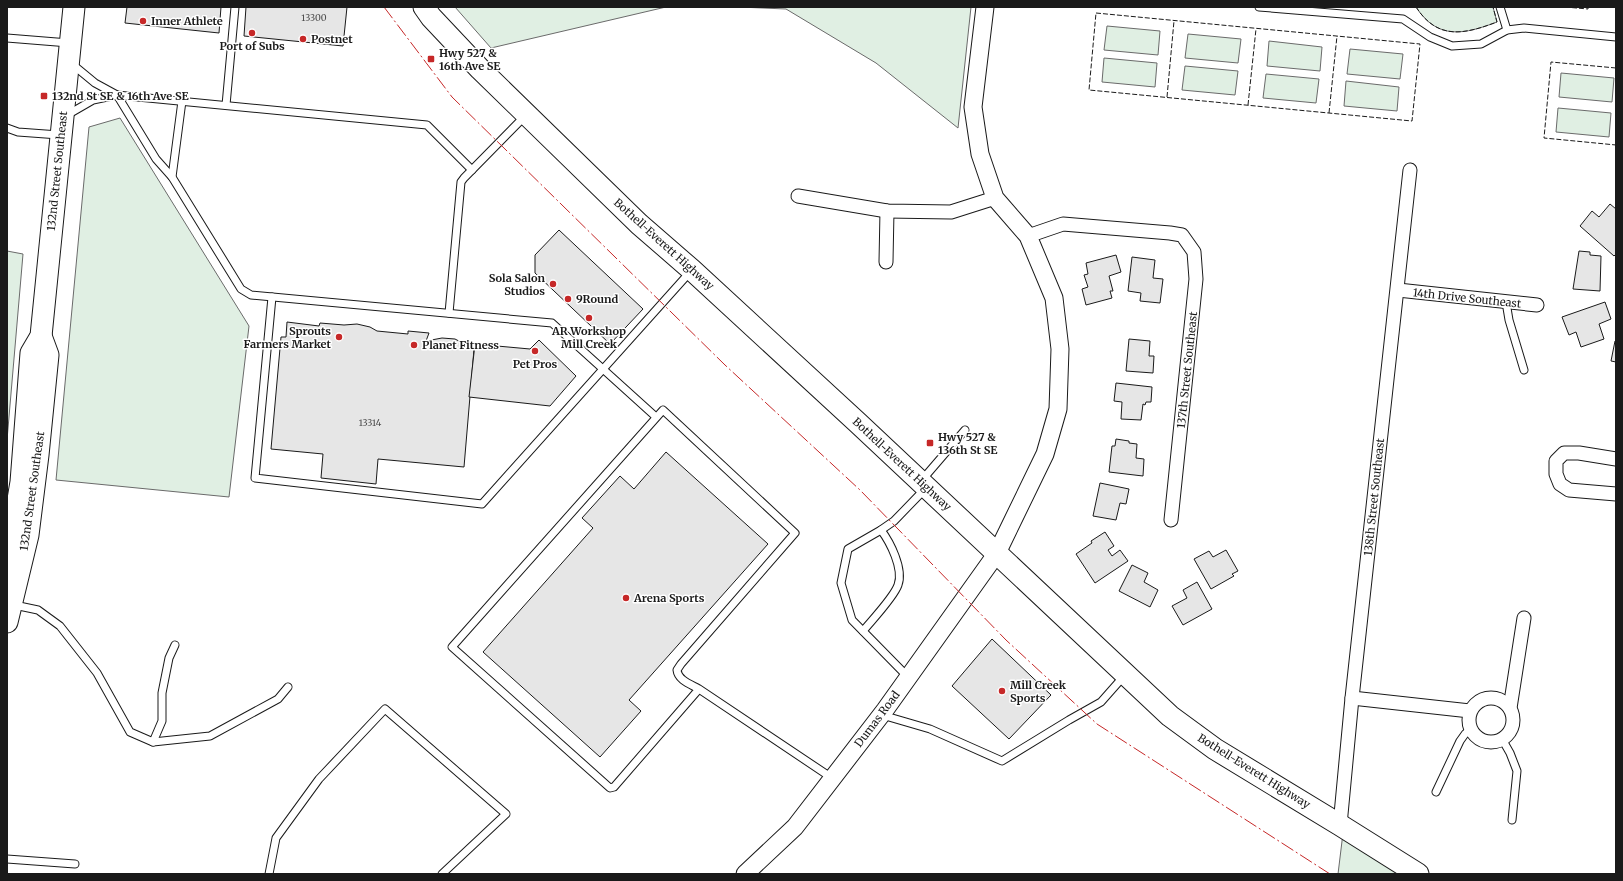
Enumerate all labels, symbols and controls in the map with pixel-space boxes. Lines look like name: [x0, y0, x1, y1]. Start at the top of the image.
house number: 13300: [301, 12, 327, 23]
place label: Inner Athlete: [151, 14, 223, 28]
marker: Inner Athlete: [138, 16, 148, 26]
marker: Port of Subs: [247, 28, 257, 38]
place label: Postnet: [311, 32, 353, 46]
marker: Postnet: [298, 34, 308, 44]
place label: Port of Subs: [219, 39, 285, 53]
place label: Hwy 527 & 16th Ave SE: [439, 46, 501, 73]
marker: Hwy 527 & 16th Ave SE: [426, 54, 436, 64]
place label: 132nd St SE & 16th Ave SE: [52, 89, 189, 103]
marker: 132nd St SE & 16th Ave SE: [39, 91, 49, 101]
street label: 132nd Street Southeast: [44, 110, 70, 232]
street label: Bothell-Everett Highway: [611, 195, 718, 293]
place label: Sola Salon Studios: [489, 271, 546, 298]
marker: Sola Salon Studios: [548, 279, 558, 289]
street label: 14th Drive Southeast: [1412, 285, 1523, 311]
place label: 9Round: [576, 292, 618, 306]
marker: 9Round: [563, 294, 573, 304]
street label: 137th Street Southeast: [1174, 310, 1200, 429]
marker: AR Workshop Mill Creek: [584, 313, 594, 323]
place label: Sprouts Farmers Market: [244, 324, 332, 351]
place label: AR Workshop Mill Creek: [551, 324, 626, 351]
marker: Sprouts Farmers Market: [334, 332, 344, 342]
place label: Planet Fitness: [422, 338, 499, 352]
marker: Planet Fitness: [409, 340, 419, 350]
marker: Pet Pros: [530, 346, 540, 356]
place label: Pet Pros: [513, 357, 558, 371]
street label: Bothell-Everett Highway: [850, 414, 955, 514]
house number: 13314: [359, 417, 382, 428]
street label: 132nd Street Southeast: [17, 430, 47, 552]
place label: Hwy 527 & 136th St SE: [938, 430, 998, 457]
street label: 138th Street Southeast: [1361, 437, 1387, 557]
marker: Hwy 527 & 136th St SE: [925, 438, 935, 448]
place label: Arena Sports: [633, 591, 705, 605]
marker: Arena Sports: [621, 593, 631, 603]
place label: Mill Creek Sports: [1010, 678, 1067, 705]
marker: Mill Creek Sports: [997, 686, 1007, 696]
street label: Dumas Road: [851, 688, 903, 750]
street label: Bothell-Everett Highway: [1195, 731, 1313, 812]

